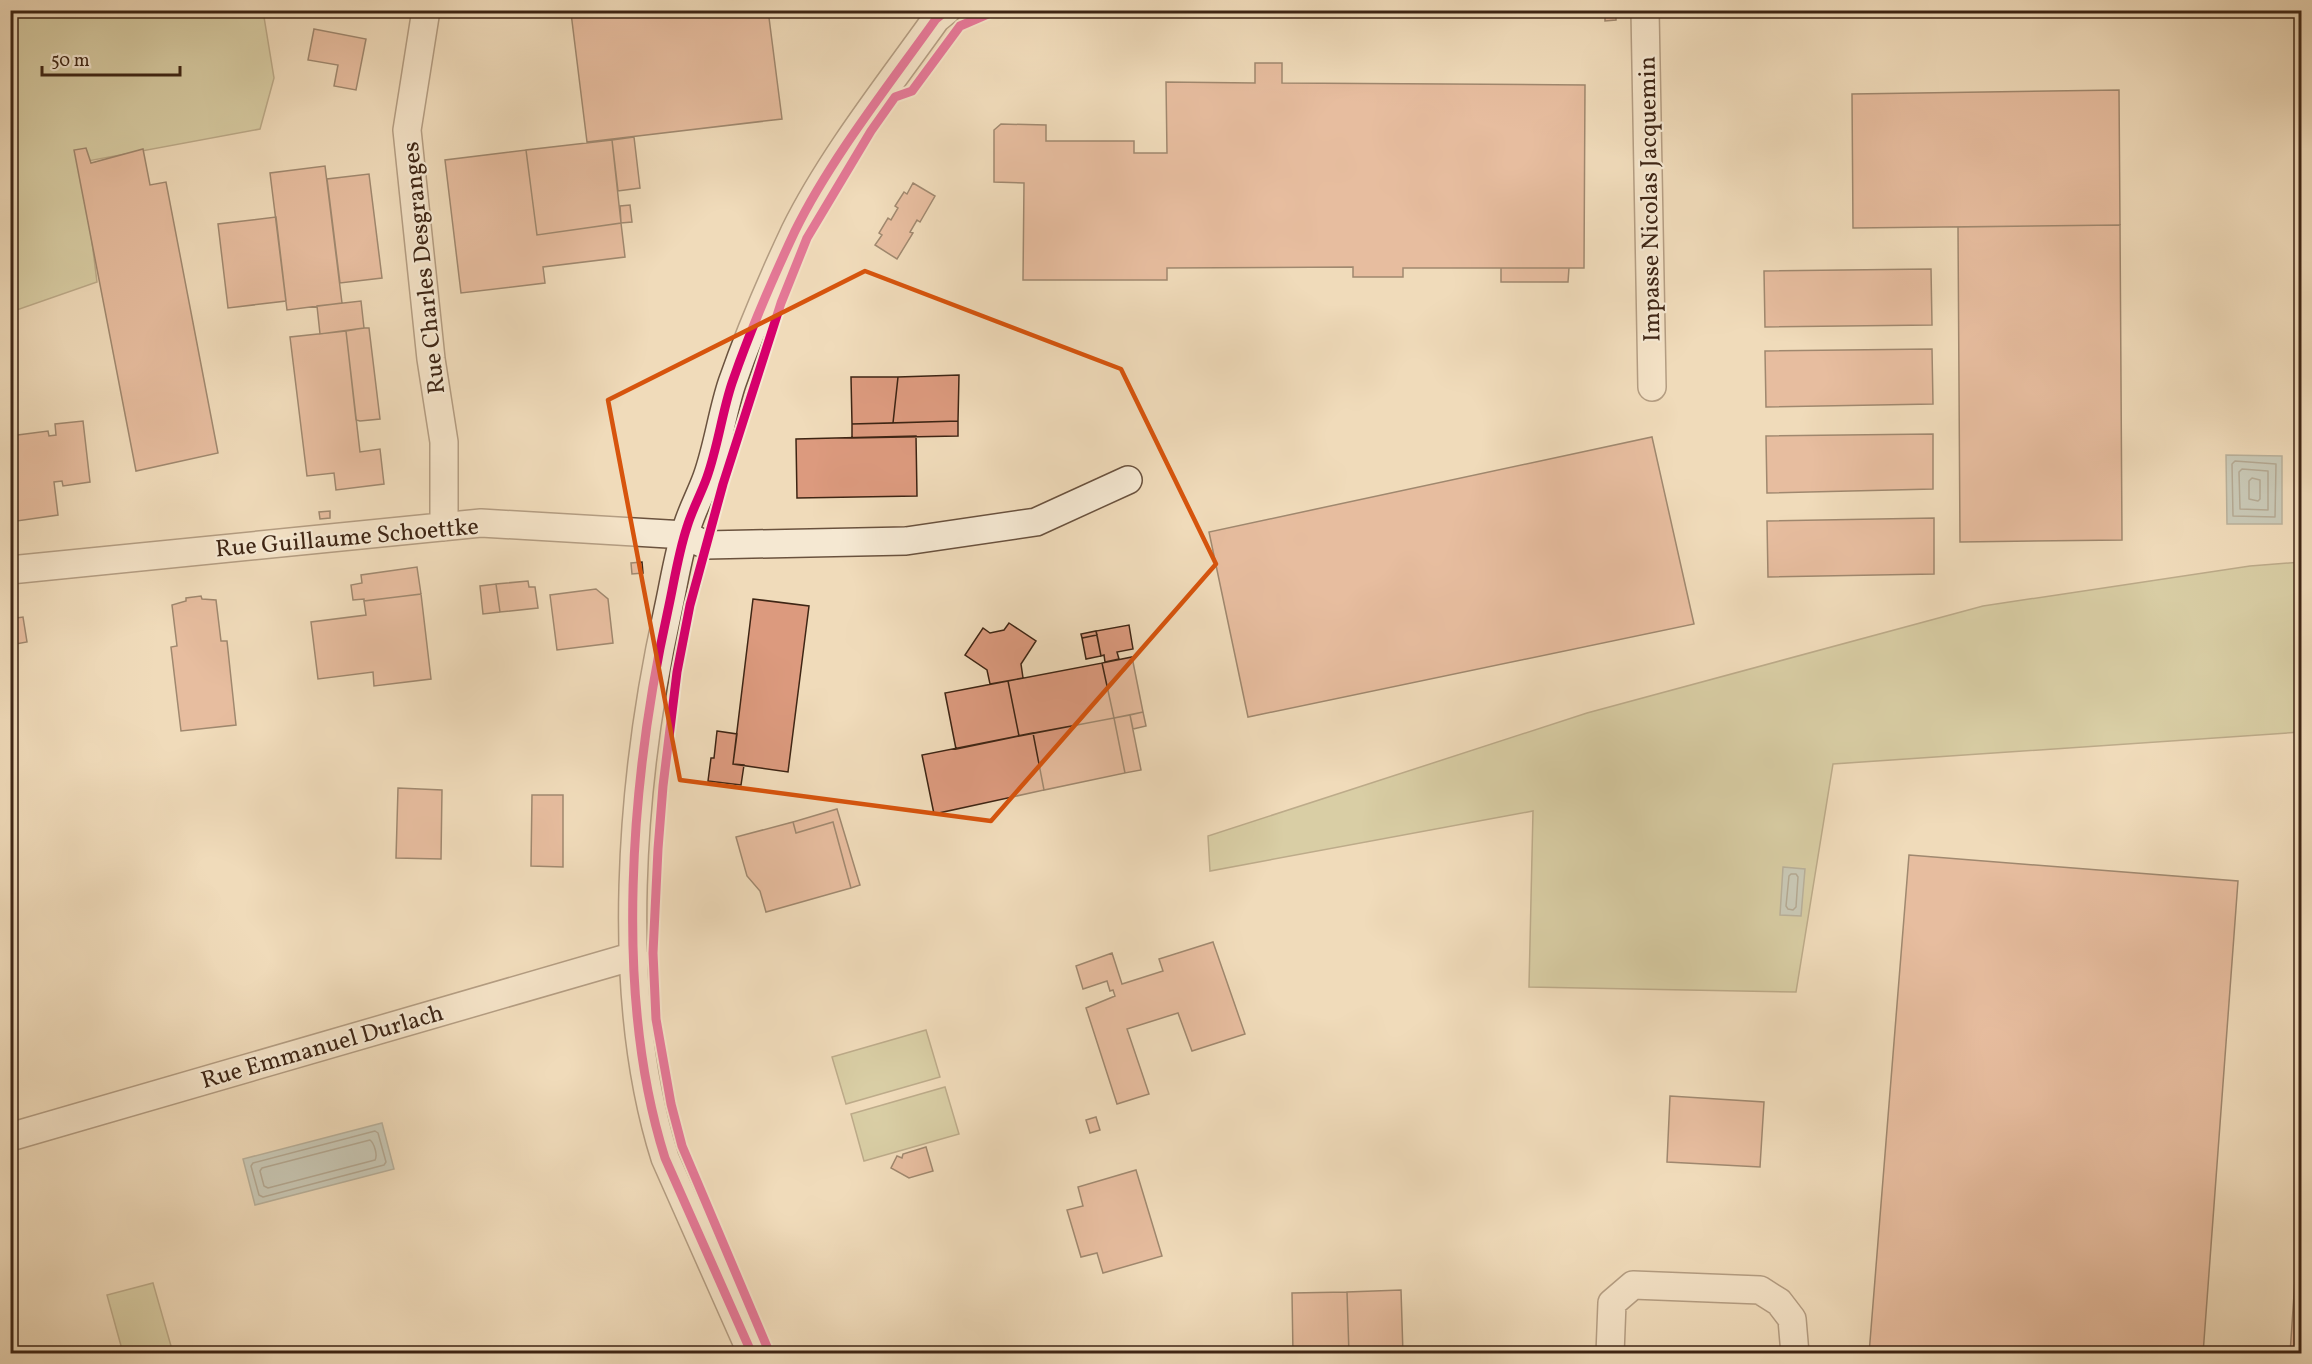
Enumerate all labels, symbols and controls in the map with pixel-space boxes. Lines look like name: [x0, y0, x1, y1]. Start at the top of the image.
scale bar: [42, 39, 180, 77]
text: 50 m: [51, 49, 90, 74]
street label: Impasse Nicolas Jacquemin: [1632, 56, 1670, 342]
street label: Rue Charles Desgranges: [395, 140, 455, 396]
street label: Rue Guillaume Schoettke: [214, 511, 480, 567]
street label: Rue Emmanuel Durlach: [197, 997, 448, 1099]

